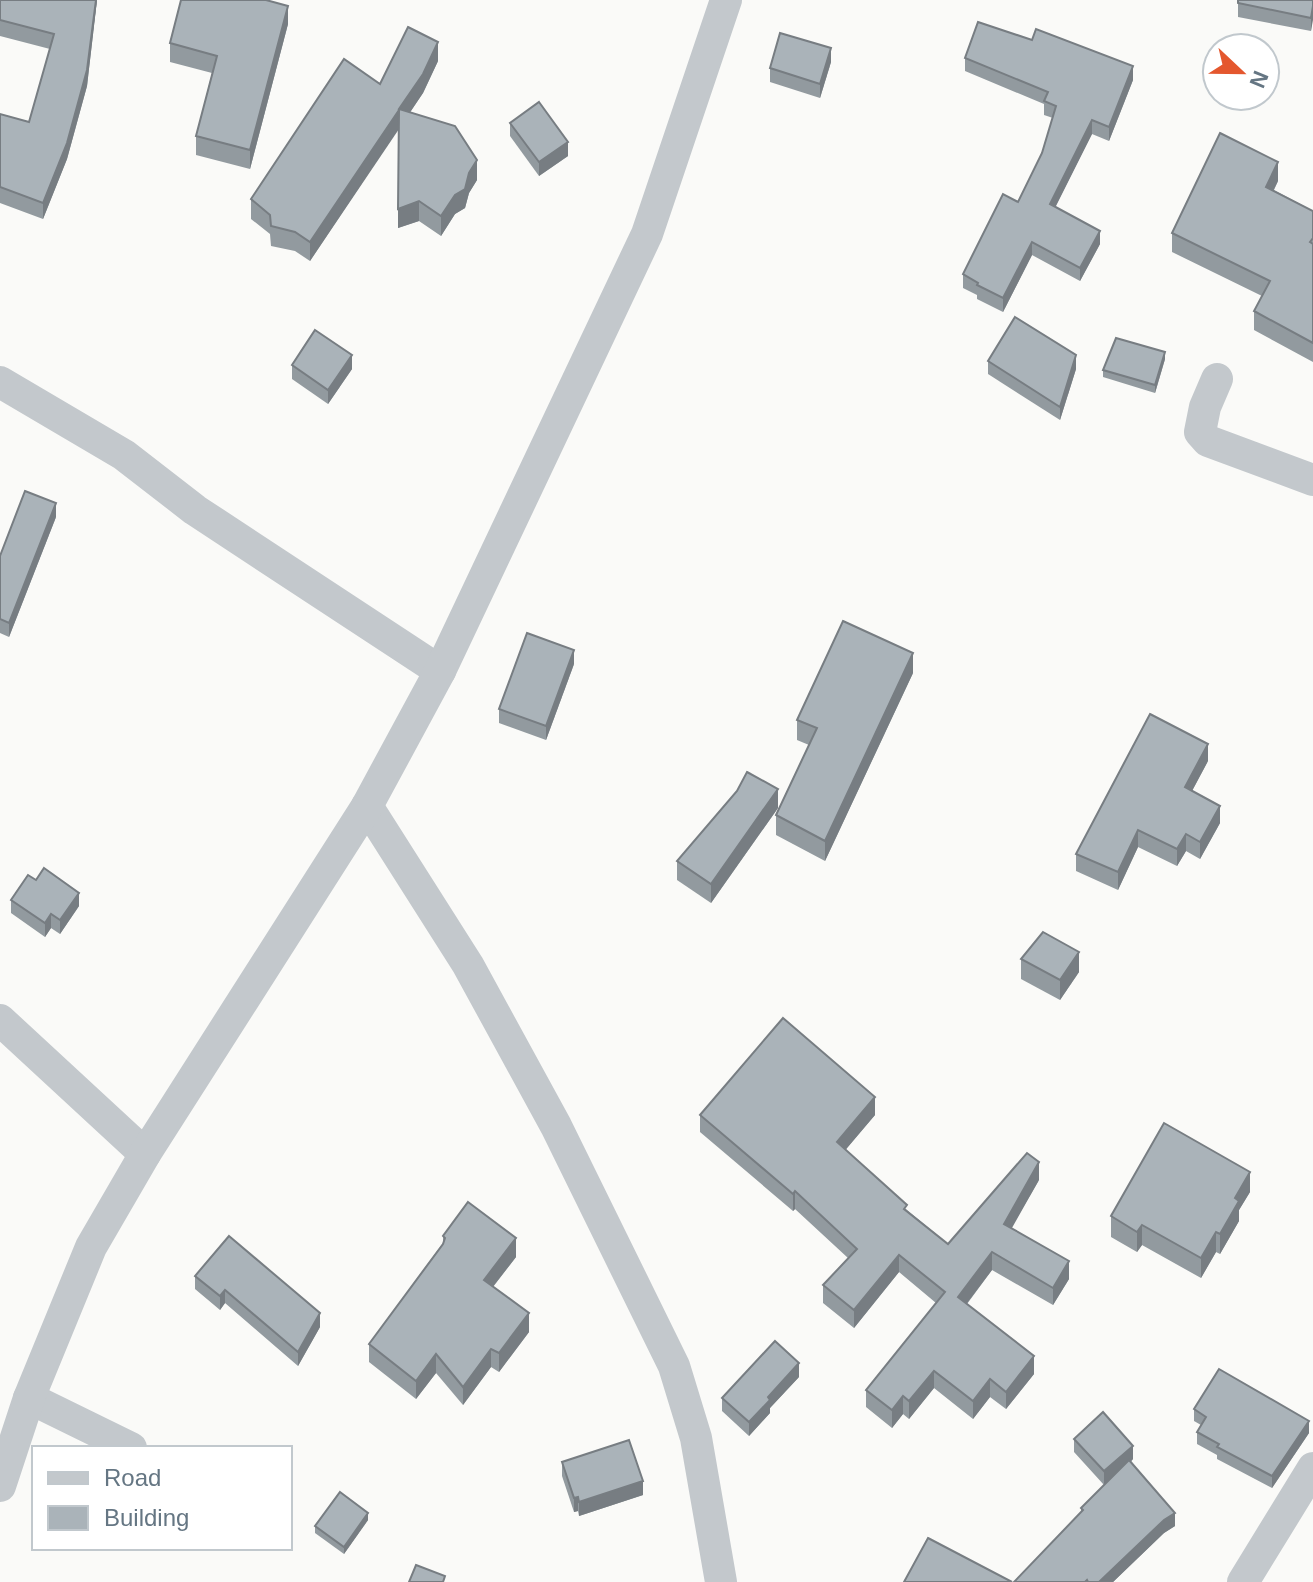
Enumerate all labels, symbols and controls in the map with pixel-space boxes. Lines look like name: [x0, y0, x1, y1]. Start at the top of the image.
north arrow: [1201, 32, 1281, 112]
text: N: [1245, 67, 1274, 91]
legend: [32, 1446, 292, 1550]
text: Road: [104, 1464, 161, 1491]
text: Building: [104, 1504, 189, 1531]

